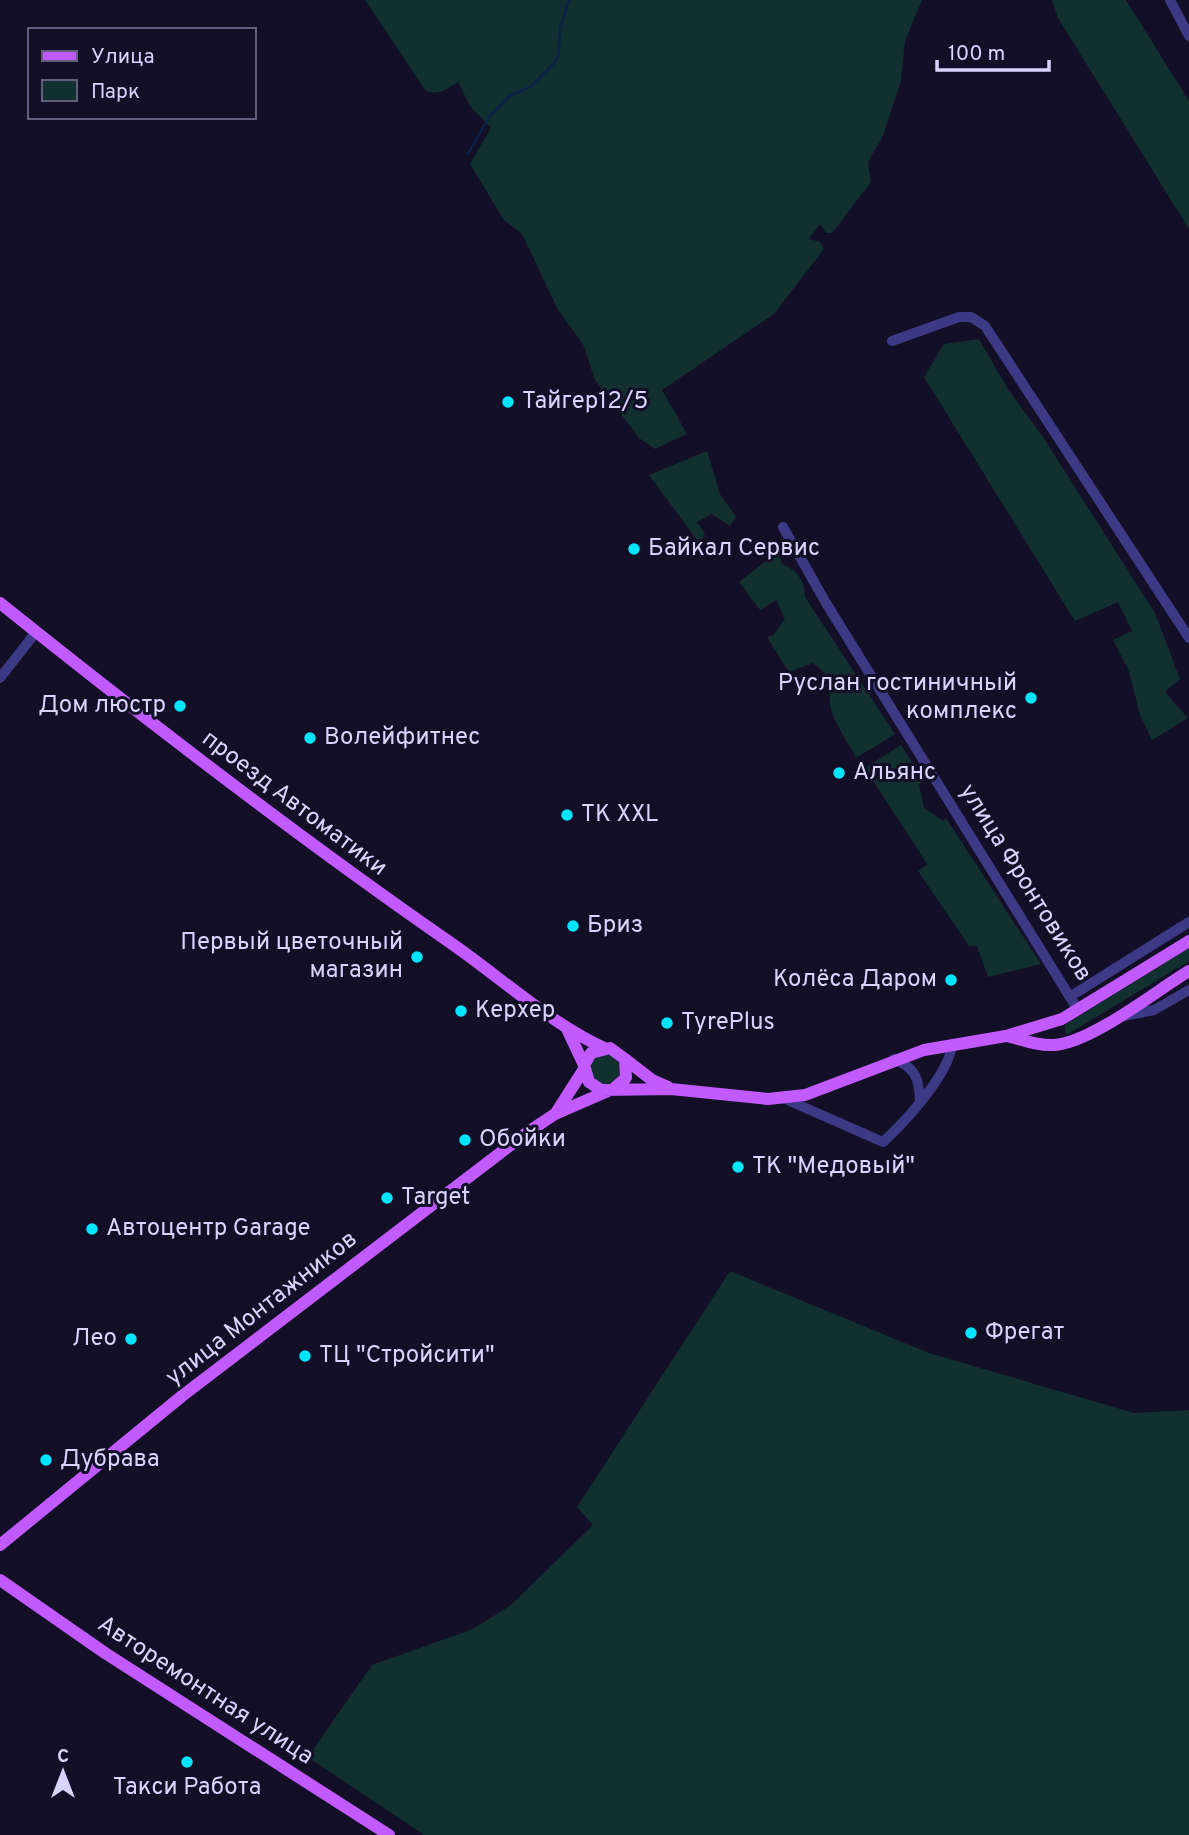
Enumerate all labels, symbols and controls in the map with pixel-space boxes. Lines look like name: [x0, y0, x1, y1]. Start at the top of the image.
legend: [28, 28, 256, 119]
scale bar: [937, 28, 1049, 72]
text: 100 m: [948, 41, 1005, 68]
text: Улица: [91, 44, 155, 71]
text: Парк: [91, 79, 140, 106]
place label: Тайгер12/5: [522, 387, 649, 417]
marker: Тайгер12/5: [500, 394, 516, 410]
place label: Байкал Сервис: [648, 534, 820, 564]
marker: Байкал Сервис: [626, 541, 642, 557]
place label: Руслан гостиничный комплекс: [778, 669, 1017, 727]
marker: Руслан гостиничный комплекс: [1023, 690, 1039, 706]
place label: Дом люстр: [38, 691, 166, 721]
marker: Дом люстр: [172, 698, 188, 714]
place label: Волейфитнес: [324, 723, 480, 753]
street label: проезд Автоматики: [195, 724, 393, 884]
marker: Волейфитнес: [302, 730, 318, 746]
place label: Альянс: [853, 758, 936, 788]
marker: Альянс: [831, 765, 847, 781]
street label: улица Фронтовиков: [952, 779, 1098, 987]
place label: ТК XXL: [581, 800, 659, 830]
marker: ТК XXL: [559, 807, 575, 823]
place label: Бриз: [587, 911, 643, 941]
marker: Бриз: [565, 918, 581, 934]
place label: Первый цветочный магазин: [180, 928, 403, 986]
marker: Первый цветочный магазин: [409, 949, 425, 965]
place label: Колёса Даром: [773, 965, 937, 995]
marker: Колёса Даром: [943, 972, 959, 988]
place label: Керхер: [475, 996, 555, 1026]
marker: Керхер: [453, 1003, 469, 1019]
place label: TyrePlus: [681, 1008, 775, 1038]
marker: TyrePlus: [659, 1015, 675, 1031]
place label: Обойки: [479, 1125, 566, 1155]
marker: Обойки: [457, 1132, 473, 1148]
place label: ТК "Медовый": [752, 1152, 915, 1182]
marker: ТК "Медовый": [730, 1159, 746, 1175]
place label: Target: [401, 1183, 470, 1213]
marker: Target: [379, 1190, 395, 1206]
place label: Автоцентр Garage: [106, 1214, 310, 1244]
marker: Автоцентр Garage: [84, 1221, 100, 1237]
street label: улица Монтажников: [160, 1225, 364, 1393]
place label: Фрегат: [985, 1318, 1065, 1348]
place label: Лео: [72, 1324, 117, 1354]
marker: Фрегат: [963, 1325, 979, 1341]
marker: Лео: [123, 1331, 139, 1347]
place label: ТЦ "Стройсити": [319, 1341, 495, 1371]
marker: ТЦ "Стройсити": [297, 1348, 313, 1364]
place label: Дубрава: [60, 1445, 160, 1475]
marker: Дубрава: [38, 1452, 54, 1468]
street label: Авторемонтная улица: [91, 1610, 319, 1772]
north arrow: [28, 1737, 98, 1807]
text: С: [57, 1745, 69, 1769]
marker: Такси Работа: [179, 1754, 195, 1770]
place label: Такси Работа: [113, 1773, 261, 1803]

